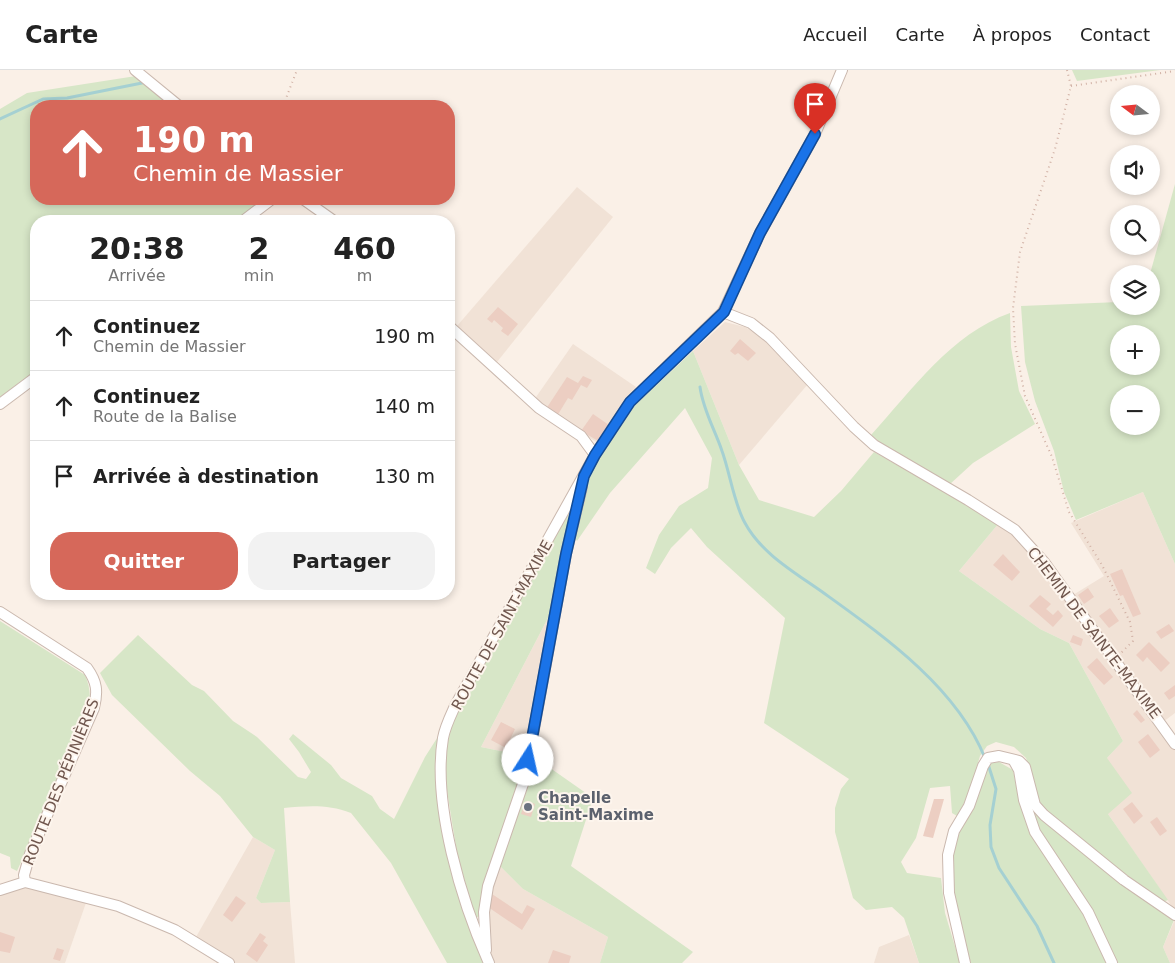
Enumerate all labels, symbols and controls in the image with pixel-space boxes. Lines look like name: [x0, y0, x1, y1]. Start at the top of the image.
text: Carte: [25, 21, 98, 49]
text: Accueil: [803, 24, 868, 45]
text: Carte: [896, 24, 945, 45]
text: À propos: [973, 24, 1052, 45]
text: Contact: [1080, 24, 1150, 45]
pin: [794, 83, 836, 134]
north arrow: [1110, 85, 1160, 135]
map controls: [1110, 85, 1160, 435]
icon: arrive: [801, 90, 829, 118]
icon: ahead: [50, 120, 115, 185]
text: 190 m: [133, 120, 255, 160]
button: sound: [1110, 145, 1160, 195]
text: Chemin de Massier: [133, 161, 343, 186]
button: search: [1110, 205, 1160, 255]
text: 20:38: [89, 231, 185, 266]
text: 2: [248, 231, 269, 266]
text: 460: [333, 231, 396, 266]
button: layers: [1110, 265, 1160, 315]
text: Arrivée: [108, 266, 166, 285]
text: min: [244, 266, 274, 285]
text: m: [357, 266, 372, 285]
text: Continuez: [93, 315, 200, 337]
icon: ahead: [50, 322, 78, 350]
text: 190 m: [374, 325, 435, 347]
button: +: [1110, 325, 1160, 375]
text: Chemin de Massier: [93, 337, 246, 356]
text: Continuez: [93, 385, 200, 407]
button: −: [1110, 385, 1160, 435]
icon: ahead: [50, 392, 78, 420]
text: 140 m: [374, 395, 435, 417]
text: Route de la Balise: [93, 407, 237, 426]
icon: arrive: [50, 462, 78, 490]
text: Arrivée à destination: [93, 465, 319, 487]
text: 130 m: [374, 465, 435, 487]
button: Quitter: [50, 532, 238, 590]
button: Partager: [248, 532, 435, 590]
street label: ROUTE DE SAINT-MAXIME: [448, 537, 556, 713]
street label: CHEMIN DE SAINTE-MAXIME: [1023, 544, 1165, 722]
street label: ROUTE DES PÉPINIÈRES: [18, 696, 103, 868]
position arrow: [501, 733, 553, 785]
place label: Chapelle Saint-Maxime: [538, 789, 654, 824]
marker: Chapelle Saint-Maxime: [522, 801, 534, 813]

